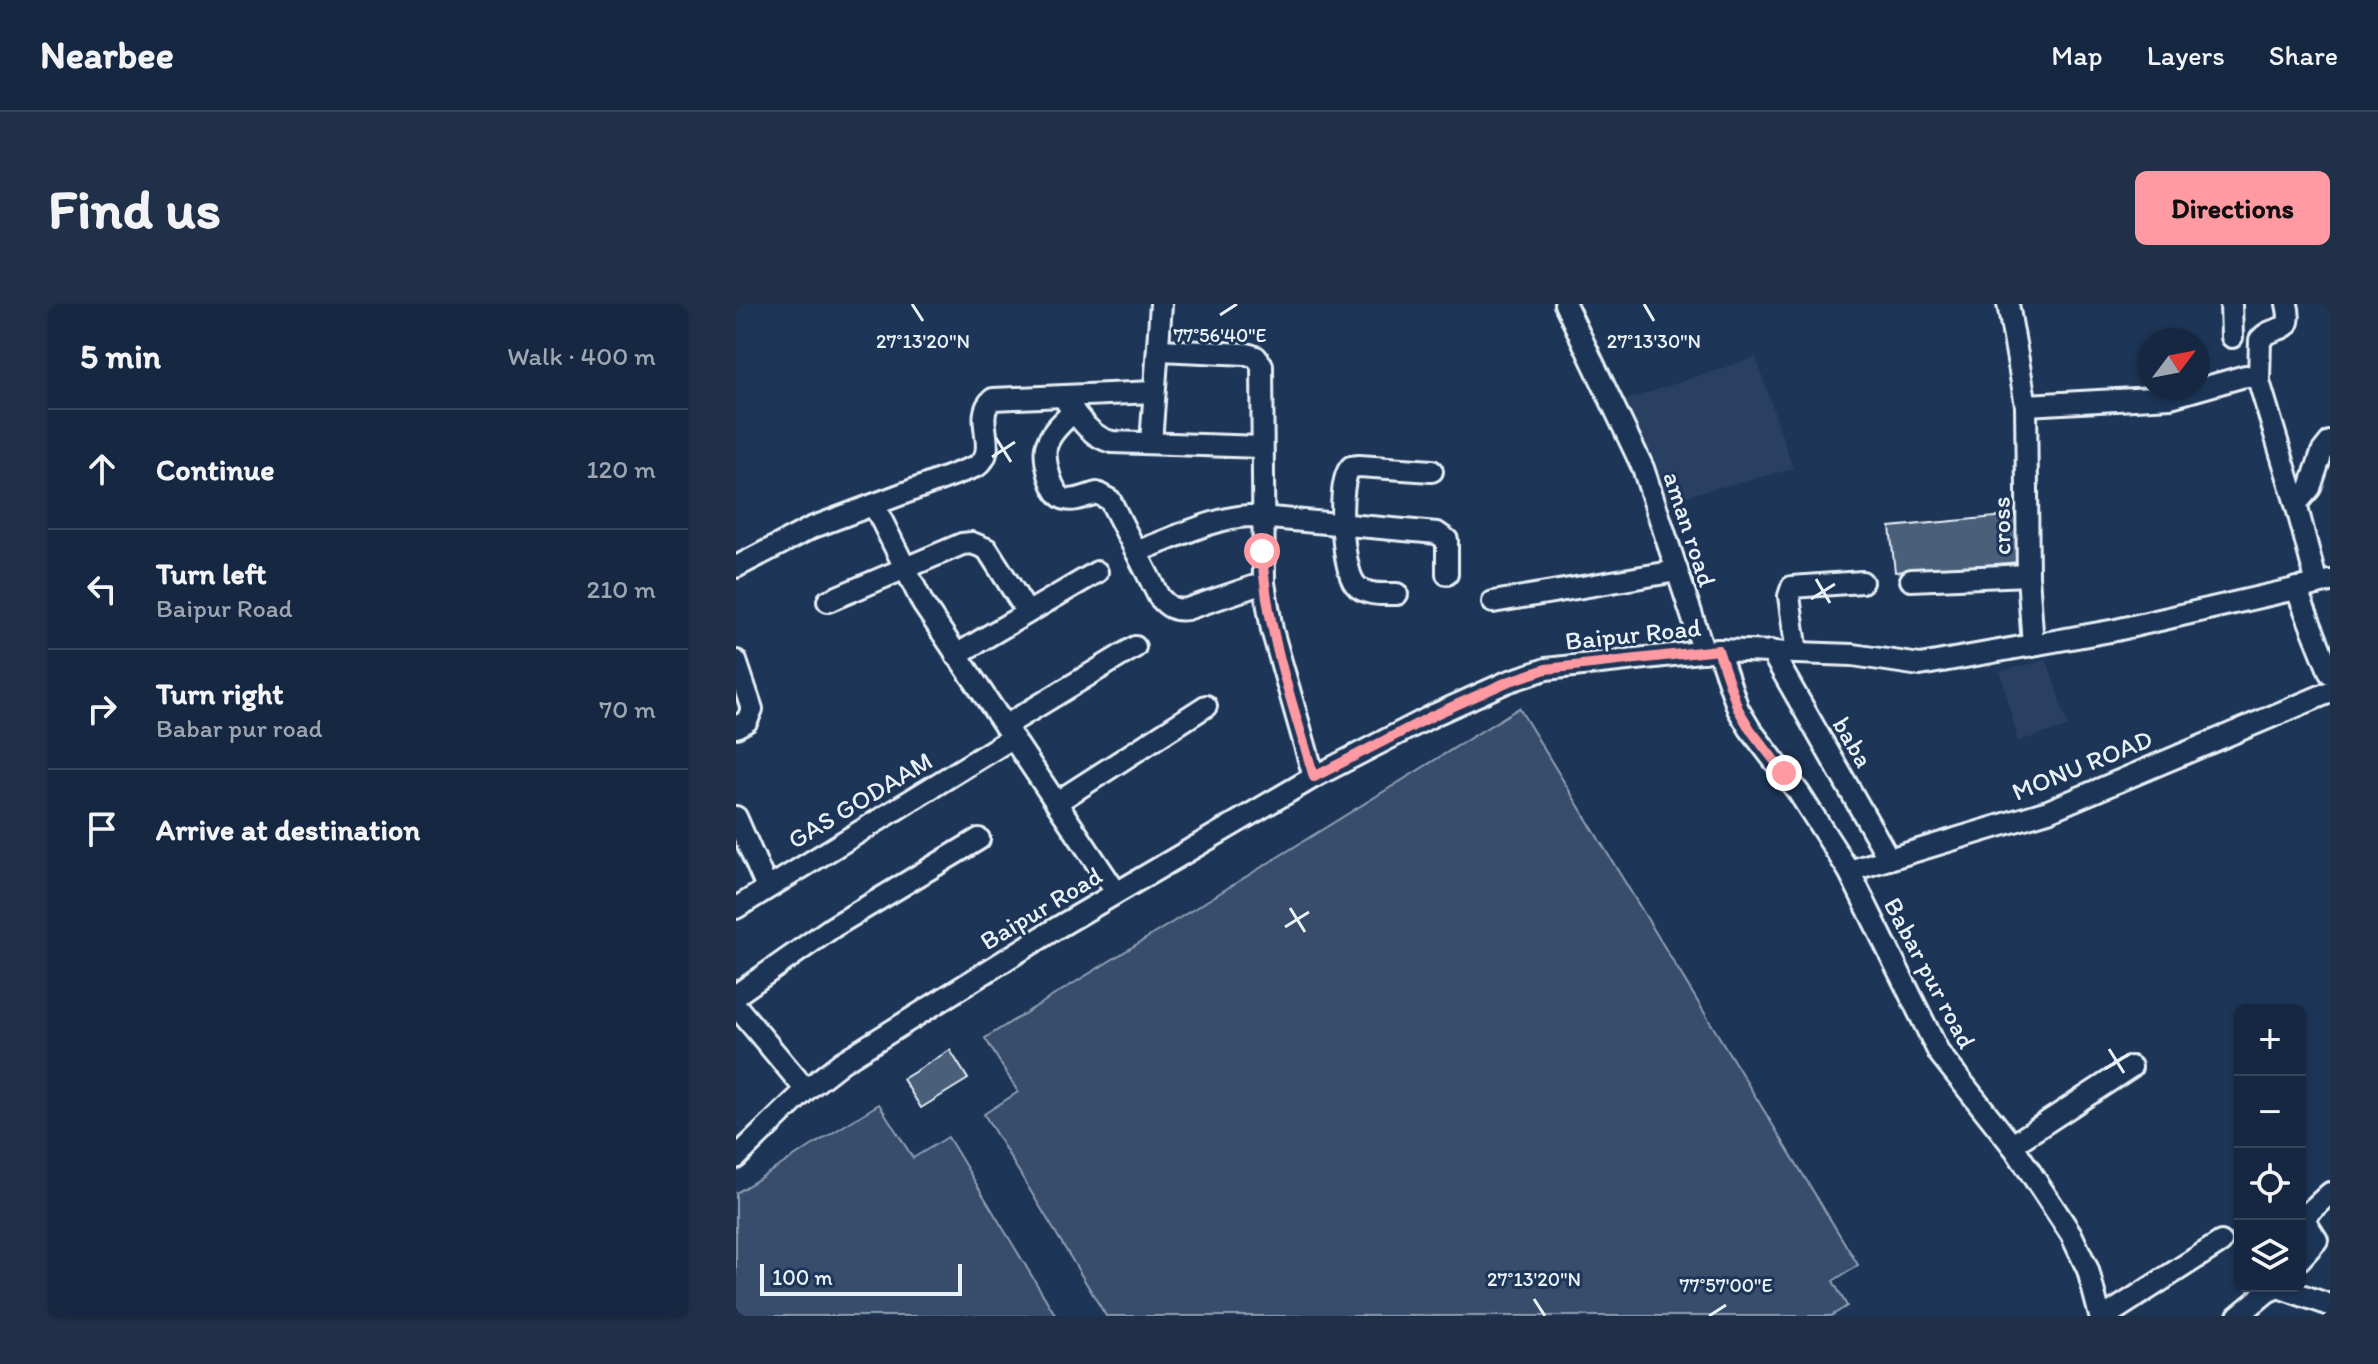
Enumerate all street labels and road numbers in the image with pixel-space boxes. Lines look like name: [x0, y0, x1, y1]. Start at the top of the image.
street label: aman road: [1656, 467, 1724, 591]
street label: cross: [1984, 496, 2018, 556]
street label: Baipur Road: [1563, 611, 1703, 657]
street label: baba: [1826, 711, 1880, 773]
street label: MONU ROAD: [2007, 722, 2157, 808]
street label: GAS GODAAM: [782, 744, 938, 856]
street label: Baipur Road: [974, 859, 1108, 957]
street label: Babar pur road: [1877, 892, 1983, 1054]

